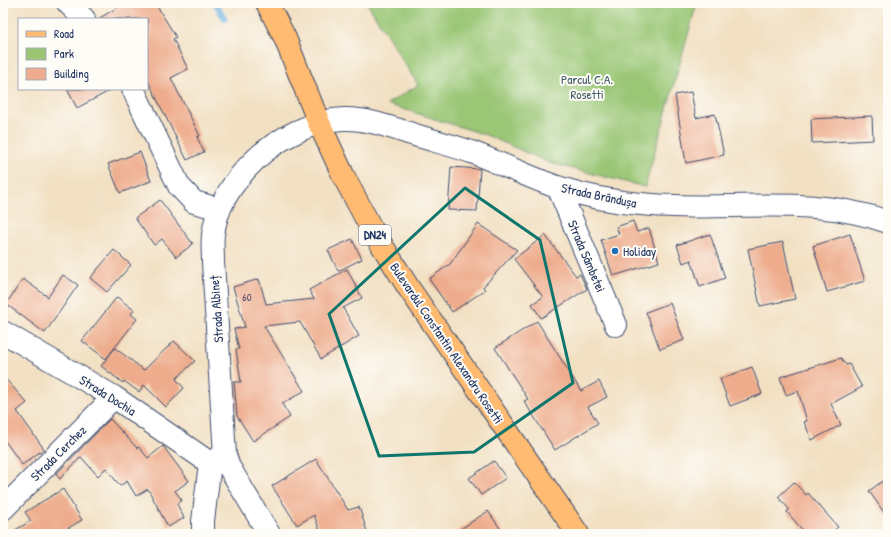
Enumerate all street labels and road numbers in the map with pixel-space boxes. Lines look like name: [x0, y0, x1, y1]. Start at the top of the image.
street label: Strada Brândușa: [560, 178, 638, 212]
street label: Strada Sâmbetei: [564, 217, 610, 295]
road number: DN24: [359, 225, 391, 245]
street label: Bulevardul Constantin Alexandru Rosetti: [386, 259, 508, 427]
street label: Strada Albineț: [205, 274, 227, 343]
street label: Strada Dochia: [76, 371, 140, 419]
street label: Strada Cerchez: [26, 421, 90, 485]

